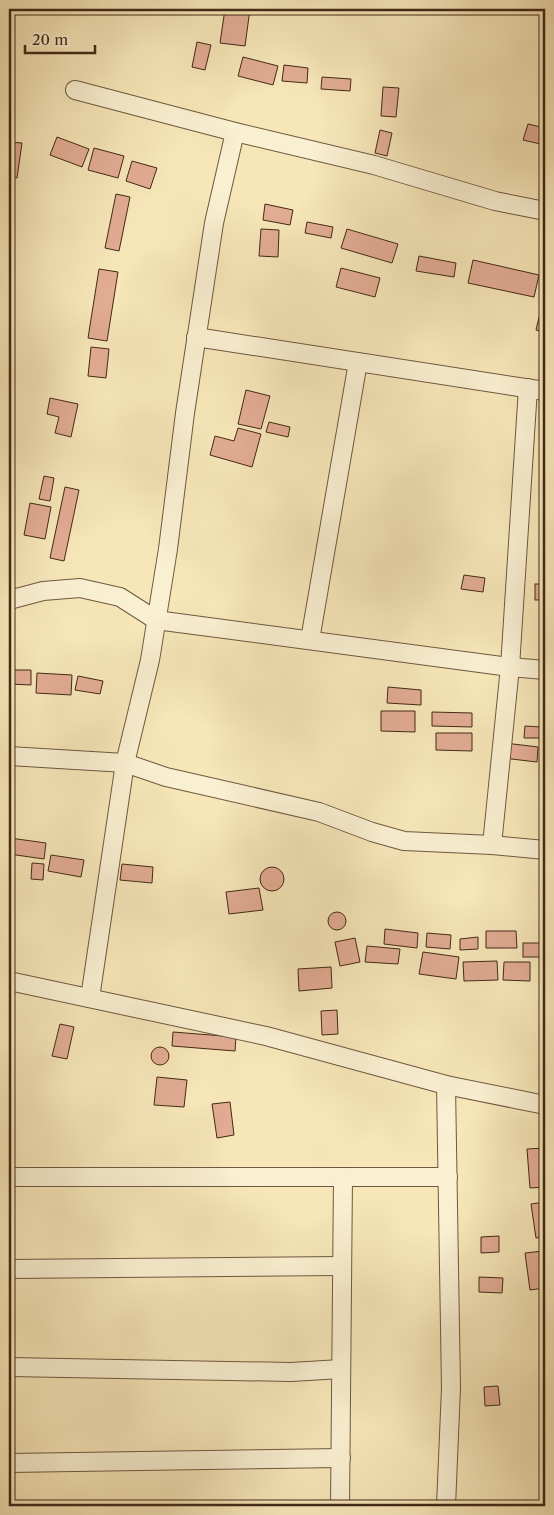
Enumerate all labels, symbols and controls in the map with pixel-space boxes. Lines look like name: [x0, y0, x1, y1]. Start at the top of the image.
scale bar: [25, 22, 95, 54]
text: 20 m: [32, 30, 68, 49]

